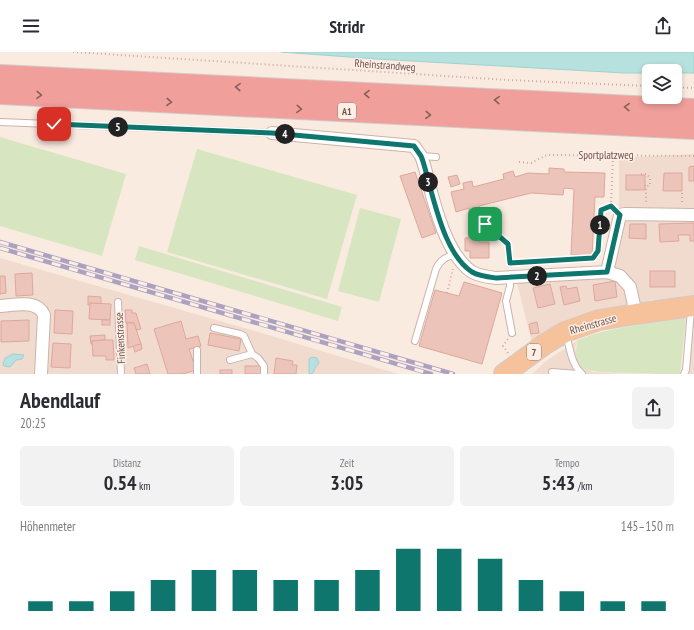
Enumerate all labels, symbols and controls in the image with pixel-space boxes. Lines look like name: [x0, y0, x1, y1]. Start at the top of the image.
icon: menu: [20, 15, 42, 37]
text: Stridr: [329, 15, 365, 38]
icon: share: [652, 15, 674, 37]
street label: Rheinstrandweg: [354, 56, 416, 74]
map controls: [642, 64, 682, 104]
button: layers: [642, 64, 682, 104]
one-way arrow: [235, 83, 241, 92]
one-way arrow: [364, 89, 370, 98]
one-way arrow: [36, 91, 42, 100]
one-way arrow: [494, 96, 500, 105]
one-way arrow: [166, 98, 172, 106]
one-way arrow: [624, 102, 630, 111]
road number: A1: [338, 103, 356, 119]
one-way arrow: [296, 104, 302, 113]
pin: [37, 107, 71, 141]
one-way arrow: [425, 111, 431, 119]
icon: check: [43, 113, 65, 135]
pin: 5: [108, 117, 128, 137]
text: 5: [115, 120, 121, 134]
pin: 4: [275, 124, 295, 144]
text: 4: [282, 127, 288, 141]
street label: Sportplatzweg: [579, 148, 634, 162]
pin: 3: [418, 172, 438, 192]
text: 3: [425, 175, 431, 189]
pin: [468, 207, 502, 241]
icon: arrive: [474, 213, 496, 235]
pin: 1: [590, 215, 610, 235]
text: 1: [597, 218, 603, 232]
pin: 2: [527, 266, 547, 286]
text: 2: [534, 269, 540, 283]
street label: Rheinstrasse: [568, 311, 618, 337]
street label: Finkenstrasse: [112, 312, 128, 364]
road number: 7: [527, 344, 541, 360]
text: Abendlauf: [20, 386, 100, 414]
button: share: [632, 387, 674, 429]
text: 20:25: [20, 415, 46, 432]
text: Distanz: [113, 456, 141, 470]
text: Zeit: [340, 456, 354, 470]
text: Tempo: [554, 456, 580, 470]
text: 0.54: [104, 470, 137, 496]
text: 3:05: [330, 470, 364, 496]
text: 5:43: [542, 470, 575, 496]
text: km: [137, 479, 150, 493]
text: /km: [575, 479, 592, 493]
text: Höhenmeter: [20, 518, 76, 535]
text: 145–150 m: [621, 518, 674, 535]

